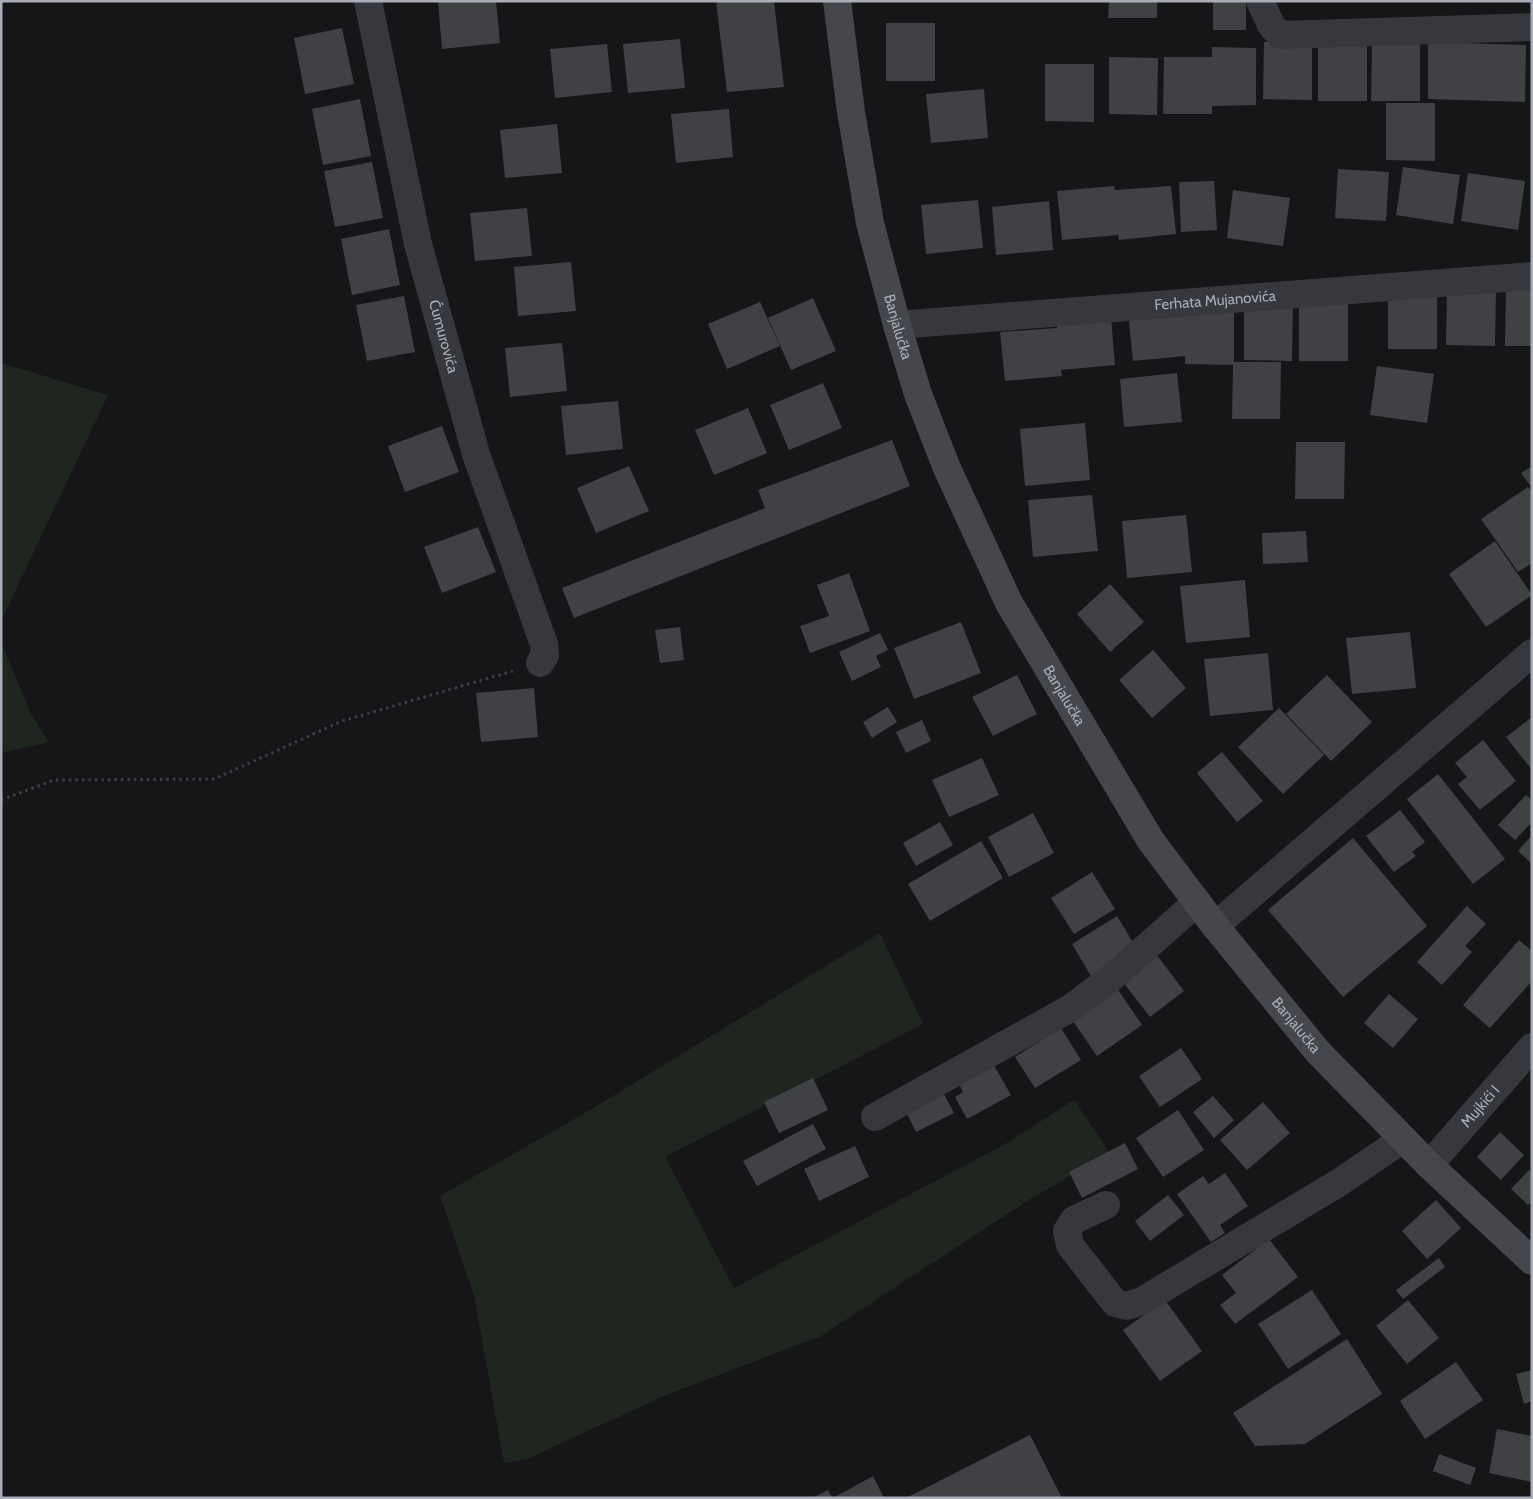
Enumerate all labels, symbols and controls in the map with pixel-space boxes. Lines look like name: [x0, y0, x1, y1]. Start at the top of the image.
street label: Ferhata Mujanovića: [1154, 287, 1277, 314]
street label: Banjalučka: [880, 292, 916, 362]
street label: Ćumurovića: [425, 297, 462, 376]
street label: Banjalučka: [1039, 662, 1090, 730]
street label: Banjalučka: [1268, 994, 1325, 1058]
street label: Mujkići I: [1457, 1081, 1504, 1131]

